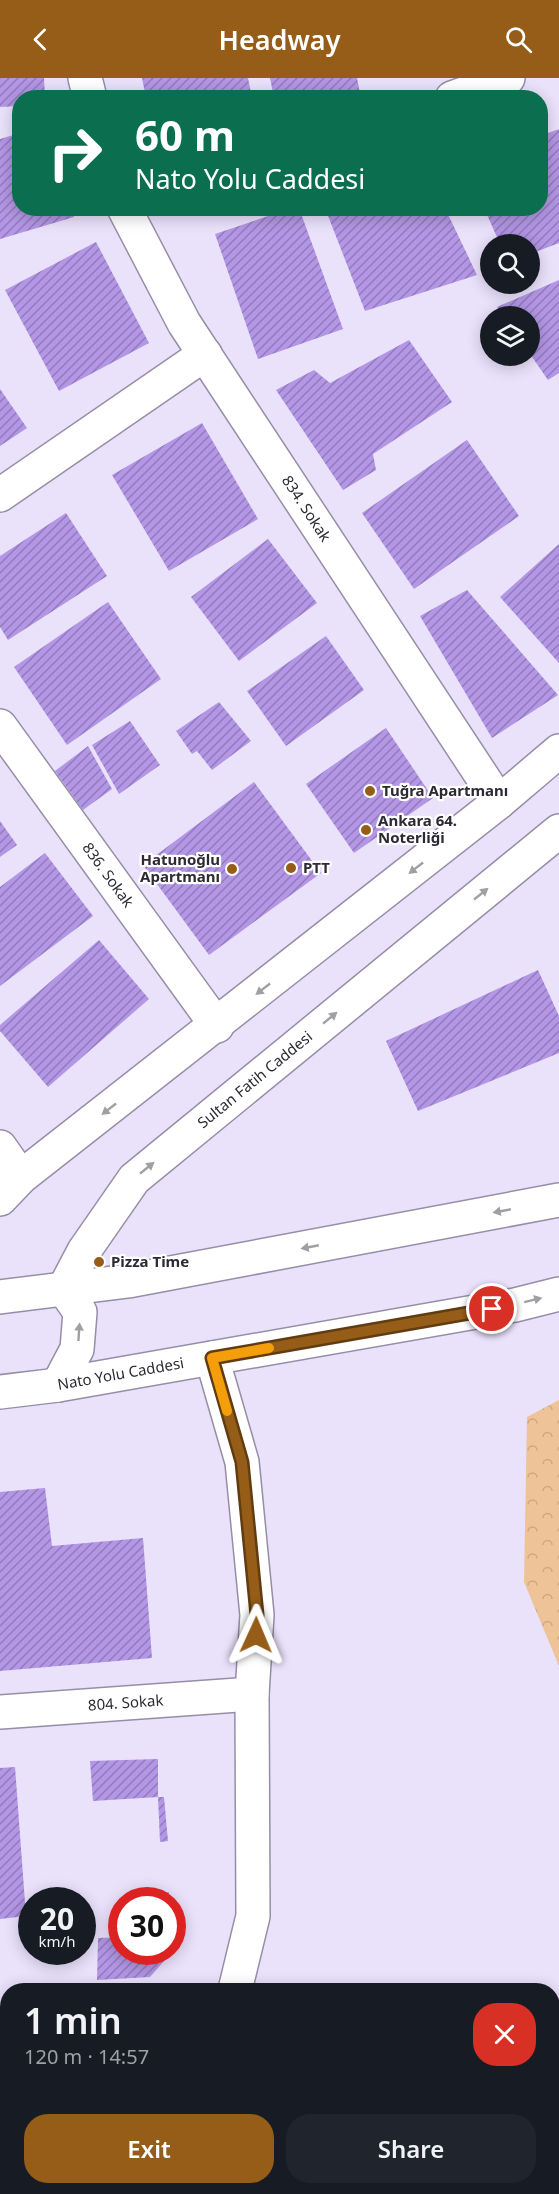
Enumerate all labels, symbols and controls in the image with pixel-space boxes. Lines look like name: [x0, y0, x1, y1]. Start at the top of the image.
text: Headway: [219, 21, 340, 58]
icon: back: [24, 23, 57, 56]
icon: search: [502, 23, 535, 56]
text: 60 m: [135, 106, 235, 163]
icon: right: [36, 114, 114, 192]
text: Nato Yolu Caddesi: [135, 160, 365, 197]
map controls: [480, 234, 540, 366]
button: search: [480, 234, 540, 294]
button: layers: [480, 306, 540, 366]
street label: 834. Sokak: [278, 471, 336, 545]
place label: Tuğra Apartmanı: [382, 780, 508, 800]
marker: Tuğra Apartmanı: [363, 784, 377, 798]
place label: Ankara 64. Noterliği: [378, 810, 457, 847]
marker: Ankara 64. Noterliği: [359, 823, 373, 837]
street label: 836. Sokak: [78, 838, 139, 911]
place label: Hatunoğlu Apartmanı: [140, 849, 220, 886]
place label: PTT: [303, 857, 330, 877]
marker: PTT: [284, 861, 298, 875]
one-way arrow: [408, 861, 424, 874]
marker: Hatunoğlu Apartmanı: [225, 862, 239, 876]
one-way arrow: [473, 888, 489, 901]
one-way arrow: [255, 982, 271, 995]
one-way arrow: [322, 1012, 337, 1025]
street label: Sultan Fatih Caddesi: [193, 1026, 316, 1132]
one-way arrow: [102, 1102, 117, 1114]
one-way arrow: [139, 1162, 155, 1175]
one-way arrow: [492, 1207, 511, 1216]
one-way arrow: [300, 1243, 319, 1252]
place label: Pizza Time: [111, 1251, 189, 1271]
marker: Pizza Time: [92, 1255, 106, 1269]
pin: [466, 1283, 517, 1334]
icon: arrive: [475, 1292, 508, 1325]
one-way arrow: [524, 1295, 543, 1305]
one-way arrow: [74, 1322, 83, 1341]
street label: Nato Yolu Caddesi: [56, 1352, 185, 1394]
position arrow: [224, 1603, 288, 1667]
street label: 804. Sokak: [87, 1689, 164, 1715]
speed limit sign: 30: [108, 1887, 186, 1965]
text: 20: [40, 1898, 74, 1939]
text: km/h: [39, 1931, 75, 1951]
text: 1 min: [24, 1996, 122, 2045]
button: close: [473, 2003, 536, 2066]
text: 120 m · 14:57: [24, 2043, 149, 2070]
button: Exit: [24, 2114, 274, 2183]
button: Share: [286, 2114, 536, 2183]

